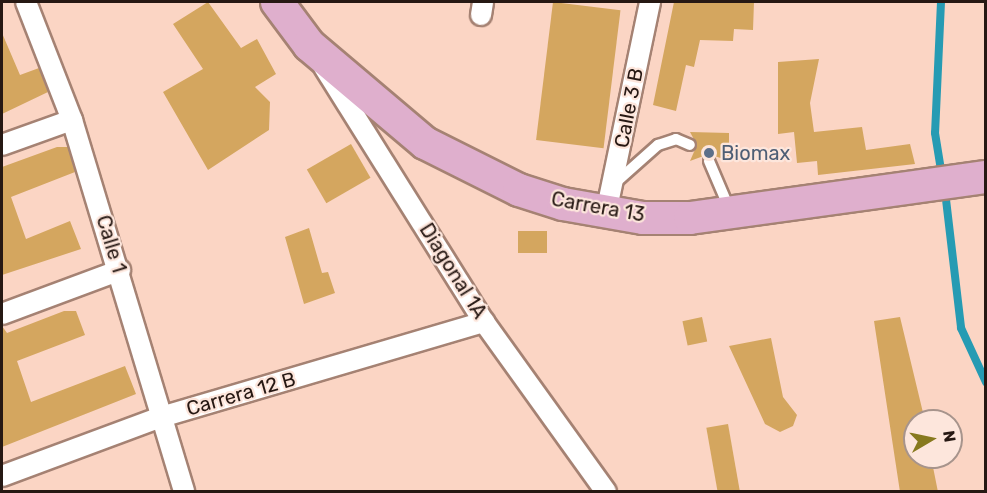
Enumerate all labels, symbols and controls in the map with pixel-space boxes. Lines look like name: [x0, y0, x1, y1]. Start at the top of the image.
street label: Calle 3 B: [610, 66, 648, 150]
place label: Biomax: [721, 141, 790, 165]
marker: Biomax: [702, 146, 716, 160]
street label: Carrera 13: [549, 187, 647, 227]
street label: Calle 1: [91, 212, 131, 276]
street label: Diagonal 1A: [414, 219, 492, 323]
street label: Carrera 12 B: [184, 367, 298, 421]
north arrow: [903, 409, 963, 469]
text: N: [939, 429, 960, 444]

